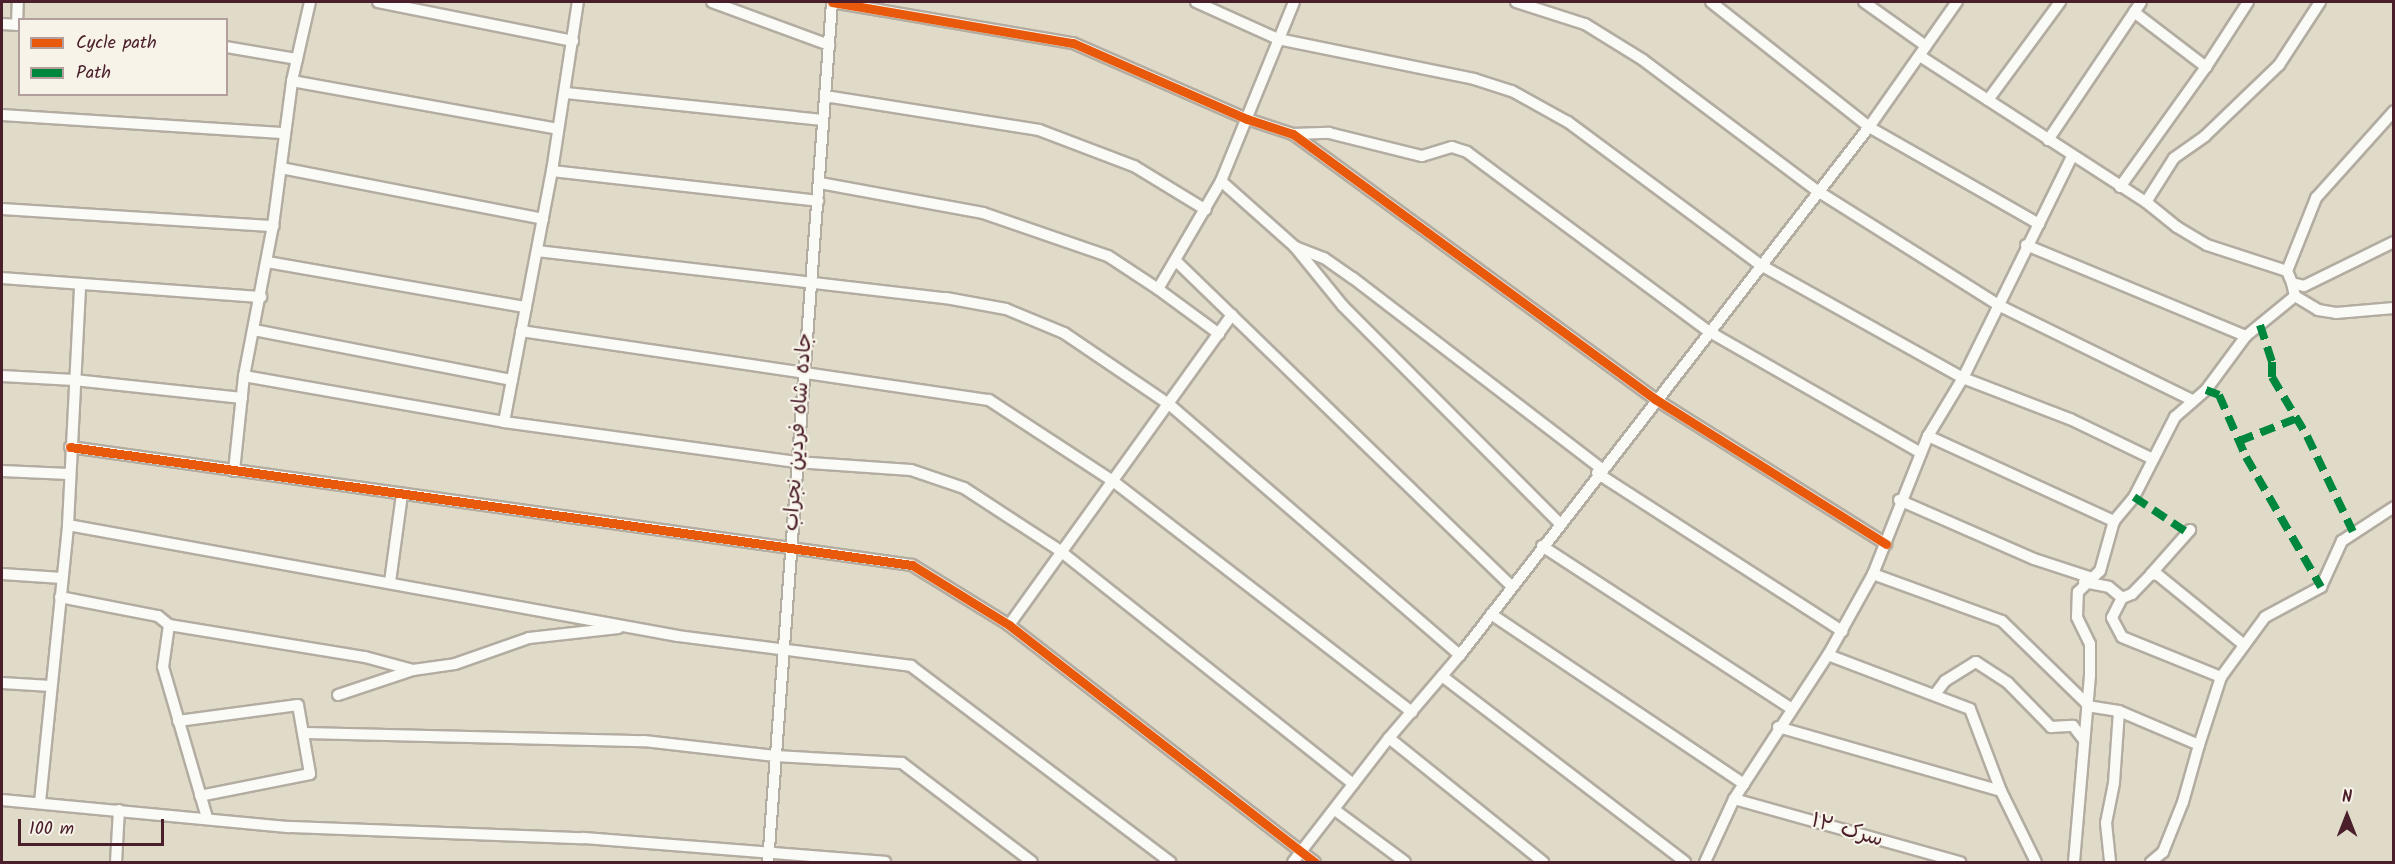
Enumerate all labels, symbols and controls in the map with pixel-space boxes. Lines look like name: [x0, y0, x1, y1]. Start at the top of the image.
legend: [18, 18, 228, 96]
text: Cycle path: [76, 29, 157, 58]
text: Path: [76, 59, 111, 88]
street label: جاده شاه فردین نجراب: [780, 332, 818, 532]
text: N: [2342, 785, 2352, 810]
north arrow: [2317, 786, 2377, 846]
scale bar: [21, 807, 166, 845]
street label: سرک ۱۲: [1808, 809, 1886, 853]
text: 100 m: [29, 815, 74, 844]

